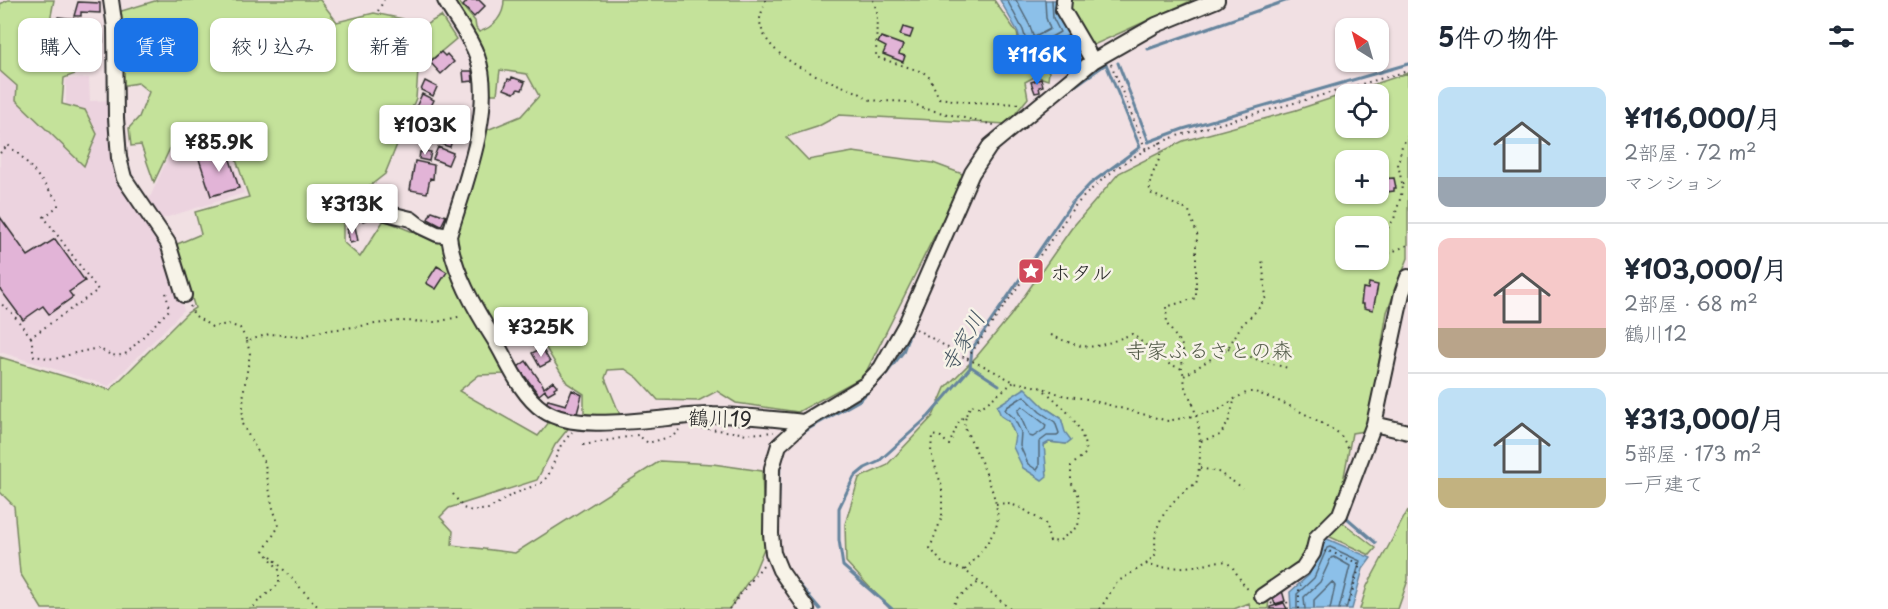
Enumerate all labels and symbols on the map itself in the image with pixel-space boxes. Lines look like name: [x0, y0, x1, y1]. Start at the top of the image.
north arrow: [1335, 18, 1389, 72]
pin: ¥116K: [995, 35, 1079, 86]
pin: ¥103K: [383, 105, 467, 156]
pin: ¥85.9K: [170, 122, 268, 173]
pin: ¥313K: [310, 184, 394, 235]
place label: ホタル: [1050, 255, 1113, 287]
place icon: ホタル: [1016, 256, 1046, 286]
water label: 寺家川: [930, 304, 992, 378]
pin: ¥325K: [499, 307, 583, 358]
park label: 寺家ふるさとの森: [1125, 333, 1293, 365]
street label: 鶴川19: [688, 400, 752, 434]

